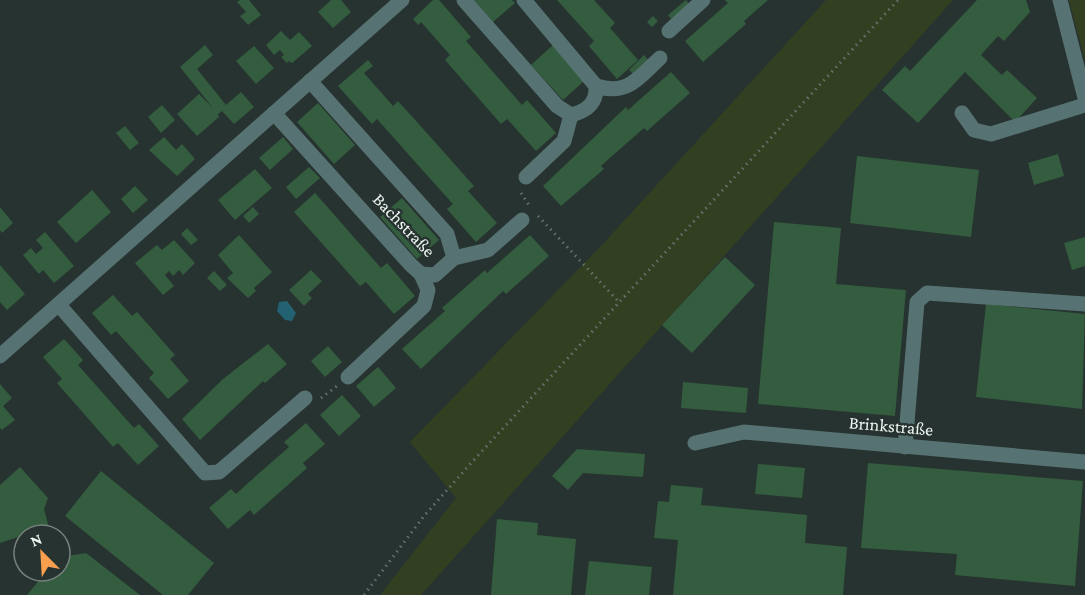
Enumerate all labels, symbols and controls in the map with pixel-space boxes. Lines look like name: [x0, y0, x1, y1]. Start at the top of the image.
street label: Bachstraße: [369, 189, 439, 261]
street label: Brinkstraße: [848, 412, 934, 440]
north arrow: [12, 523, 72, 583]
text: N: [28, 530, 45, 550]

